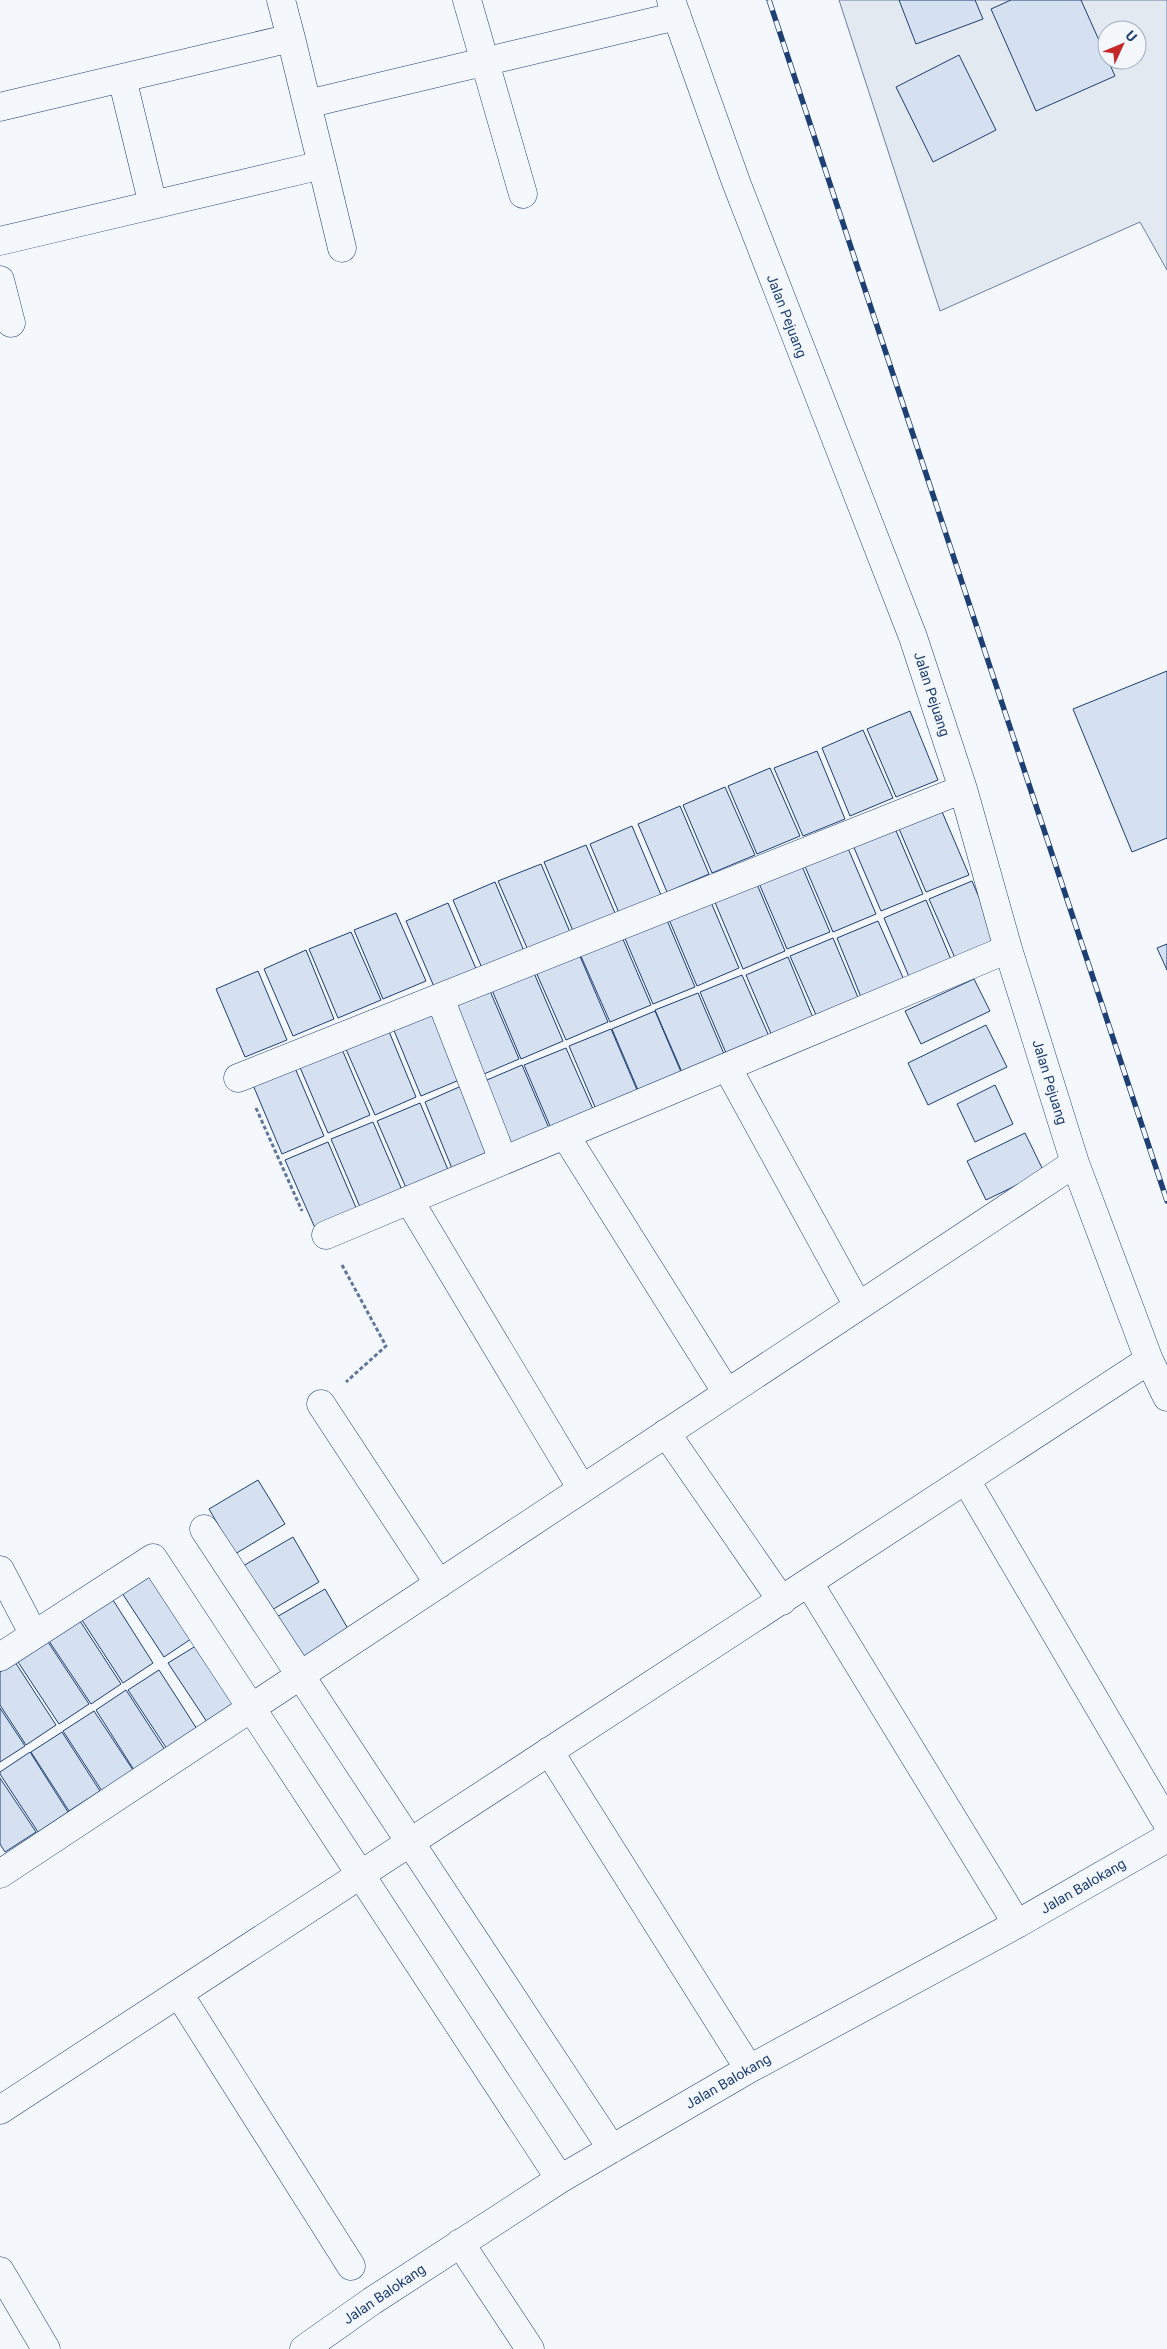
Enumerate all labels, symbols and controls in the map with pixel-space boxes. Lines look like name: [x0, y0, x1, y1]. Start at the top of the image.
north arrow: [1097, 20, 1147, 70]
text: U: [1122, 27, 1140, 45]
street label: Jalan Pejuang: [764, 272, 810, 360]
street label: Jalan Pejuang: [911, 650, 953, 738]
street label: Jalan Pejuang: [1029, 1038, 1071, 1126]
street label: Jalan Balokang: [1038, 1855, 1128, 1917]
street label: Jalan Balokang: [683, 2050, 773, 2112]
street label: Jalan Balokang: [340, 2261, 428, 2327]

